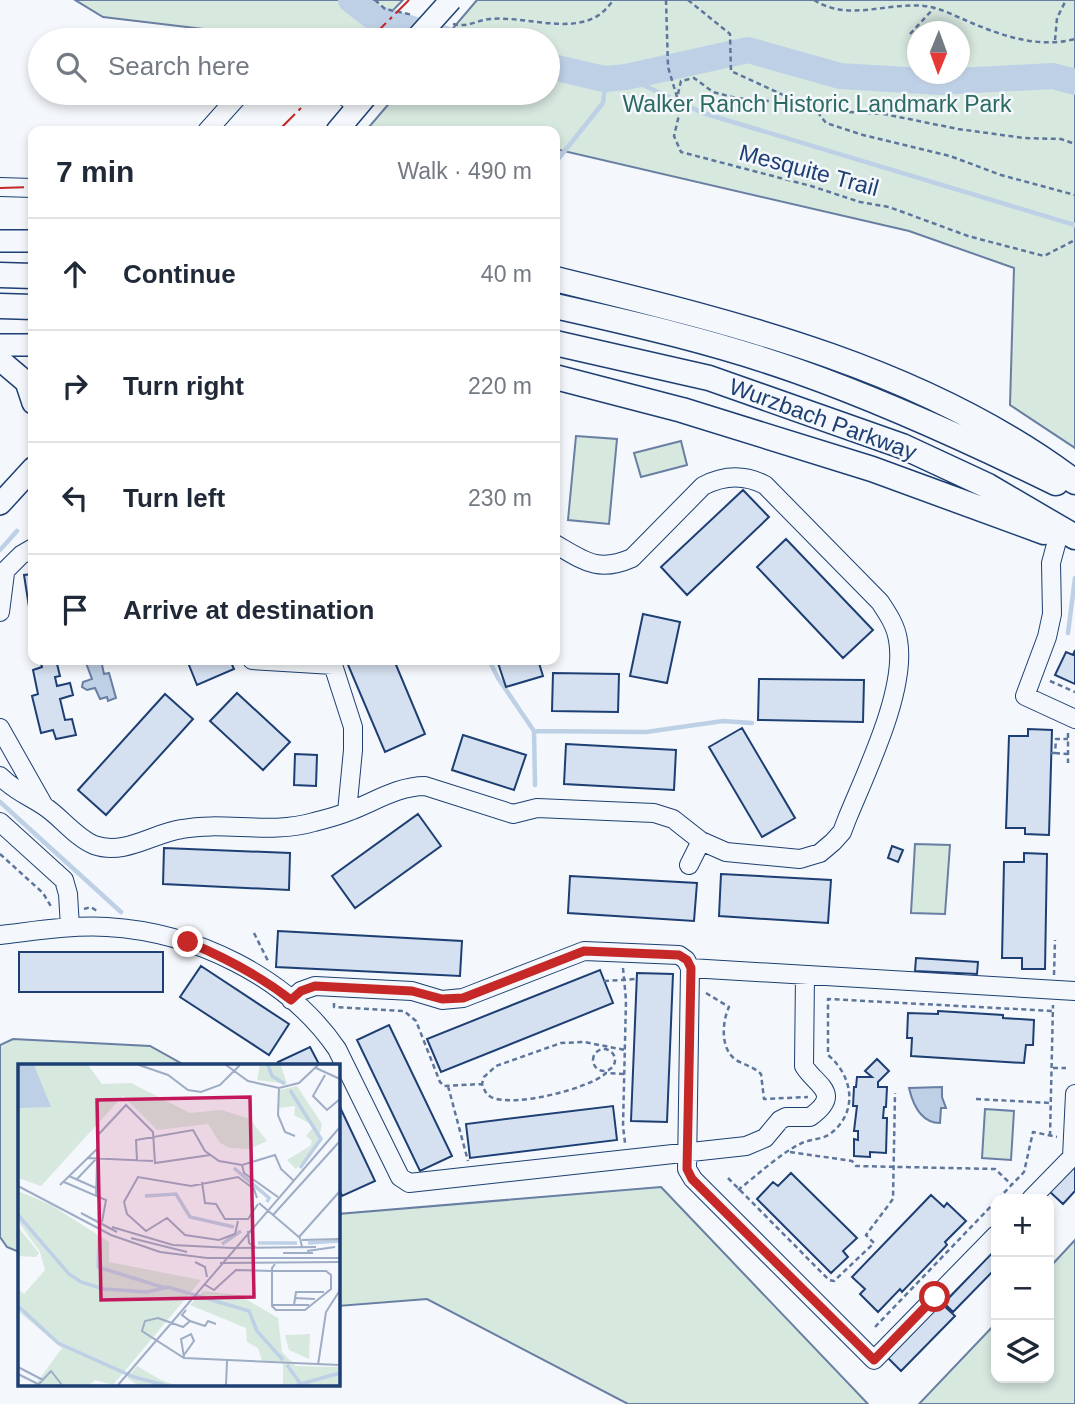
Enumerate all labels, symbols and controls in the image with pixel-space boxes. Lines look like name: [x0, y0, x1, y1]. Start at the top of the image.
north arrow: [907, 21, 970, 84]
search box: [28, 28, 560, 105]
icon: search: [52, 48, 90, 86]
text: Search here: [108, 51, 250, 81]
park label: Walker Ranch Historic Landmark Park: [623, 91, 1012, 117]
street label: Mesquite Trail: [736, 139, 882, 201]
text: 7 min: [56, 155, 134, 188]
text: Walk · 490 m: [397, 158, 532, 184]
icon: ahead: [56, 255, 94, 293]
text: Continue: [123, 259, 236, 289]
text: 40 m: [481, 261, 532, 287]
icon: right: [56, 367, 94, 405]
text: Turn right: [123, 371, 244, 401]
text: 220 m: [468, 373, 532, 399]
street label: Wurzbach Parkway: [726, 373, 921, 465]
icon: left: [56, 479, 94, 517]
text: Turn left: [123, 483, 225, 513]
text: 230 m: [468, 485, 532, 511]
icon: arrive: [56, 591, 94, 629]
text: Arrive at destination: [123, 595, 374, 625]
route end: [172, 926, 203, 957]
inset map: [18, 1064, 340, 1386]
map controls: [991, 1194, 1054, 1383]
button: +: [991, 1194, 1054, 1257]
button: −: [991, 1257, 1054, 1320]
route start: [919, 1281, 950, 1312]
button: layers: [991, 1320, 1054, 1383]

